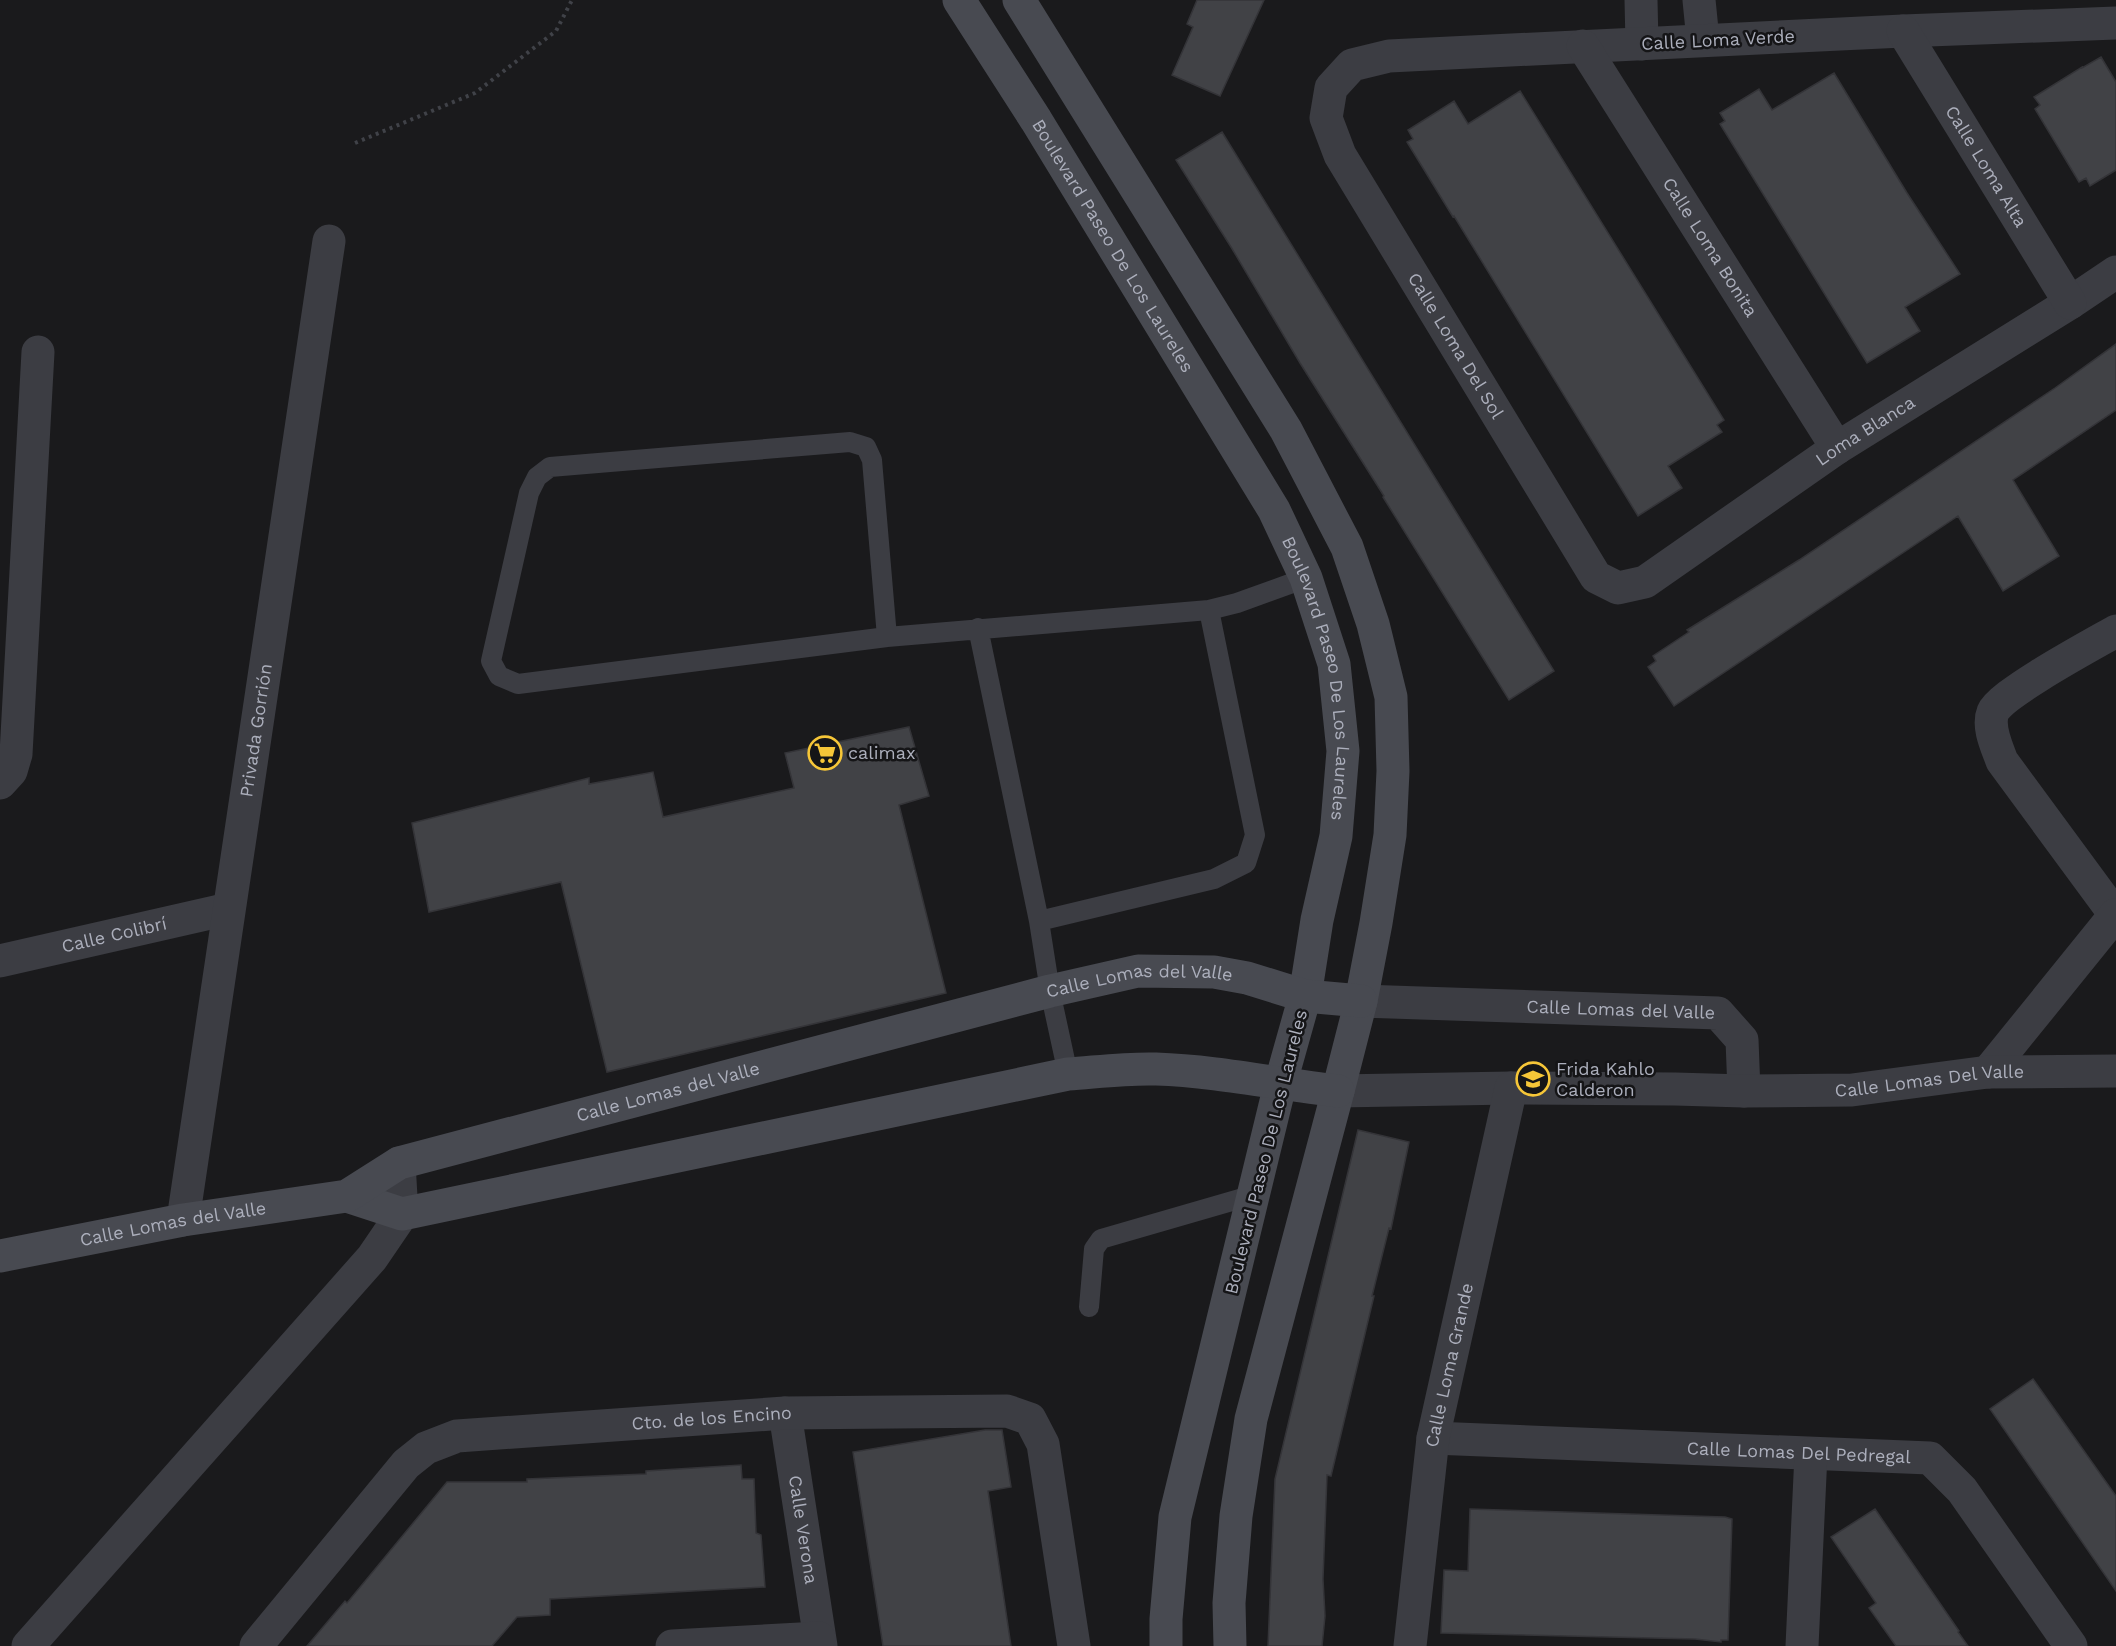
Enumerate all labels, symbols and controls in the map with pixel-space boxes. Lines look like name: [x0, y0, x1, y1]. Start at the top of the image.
street label: Calle Loma Verde: [1641, 25, 1795, 54]
street label: Calle Loma Alta: [1941, 102, 2032, 231]
street label: Boulevard Paseo De Los Laureles: [1028, 115, 1198, 376]
street label: Calle Loma Bonita: [1659, 173, 1762, 321]
street label: Calle Loma Del Sol: [1404, 269, 1509, 423]
street label: Loma Blanca: [1811, 391, 1918, 470]
street label: Boulevard Paseo De Los Laureles: [1278, 533, 1354, 821]
street label: Privada Gorrión: [235, 662, 276, 799]
supermarket icon: calimax: [807, 735, 843, 771]
place label: calimax: [848, 742, 916, 763]
street label: Calle Colibrí: [59, 912, 169, 957]
street label: Calle Lomas del Valle: [1044, 959, 1235, 1002]
street label: Calle Lomas del Valle: [1526, 996, 1716, 1023]
street label: Boulevard Paseo De Los Laureles: [1220, 1007, 1311, 1296]
street label: Calle Lomas del Valle: [574, 1057, 762, 1126]
place label: Frida Kahlo Calderon: [1556, 1058, 1655, 1100]
street label: Calle Lomas Del Valle: [1835, 1060, 2024, 1101]
school or university icon: Frida Kahlo Calderon: [1515, 1061, 1551, 1097]
street label: Calle Lomas del Valle: [78, 1197, 267, 1250]
street label: Calle Loma Grande: [1421, 1281, 1477, 1448]
street label: Cto. de los Encino: [631, 1402, 792, 1434]
street label: Calle Lomas Del Pedregal: [1686, 1437, 1912, 1467]
street label: Calle Verona: [785, 1474, 822, 1585]

